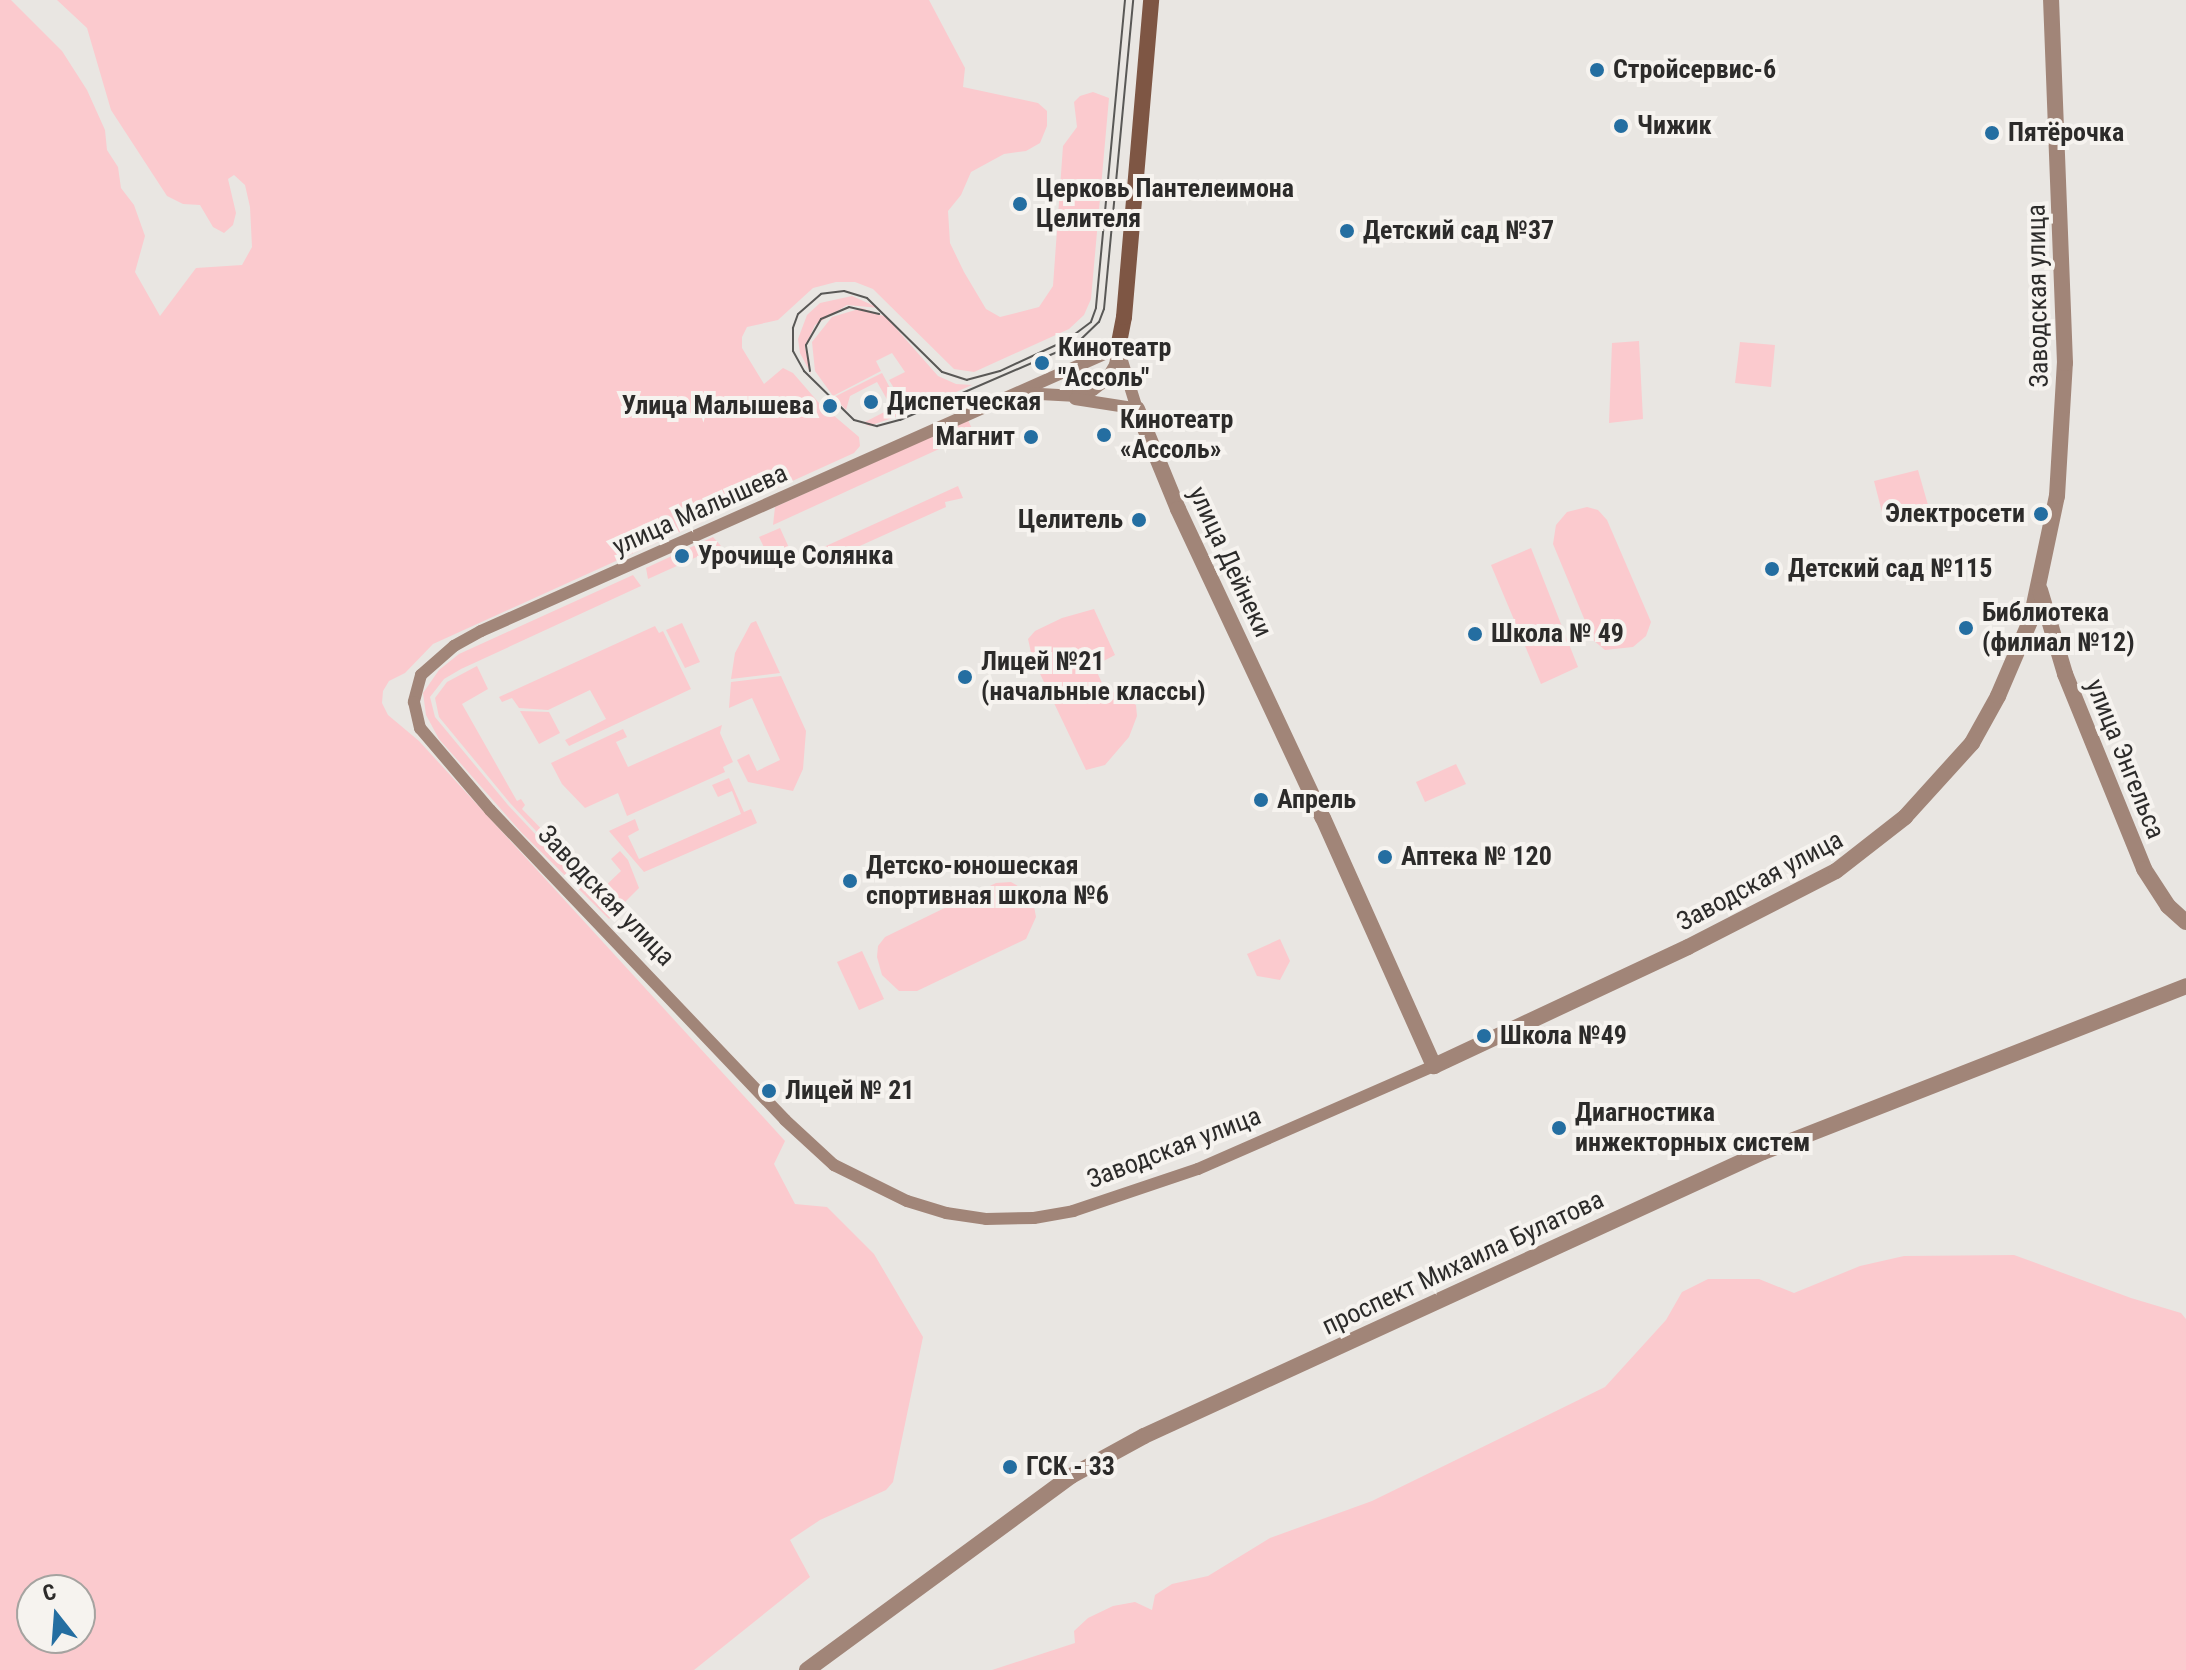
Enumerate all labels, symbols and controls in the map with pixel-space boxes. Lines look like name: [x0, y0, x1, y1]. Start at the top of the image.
place label: Стройсервис-6: [1613, 54, 1776, 86]
marker: Стройсервис-6: [1588, 61, 1606, 79]
place label: Чижик: [1637, 110, 1712, 142]
marker: Чижик: [1612, 117, 1630, 135]
place label: Пятёрочка: [2008, 117, 2124, 149]
marker: Пятёрочка: [1983, 124, 2001, 142]
place label: Церковь Пантелеимона Целителя: [1036, 173, 1294, 234]
marker: Церковь Пантелеимона Целителя: [1011, 195, 1029, 213]
street label: Заводская улица: [2021, 204, 2055, 388]
place label: Детский сад №37: [1363, 215, 1554, 247]
marker: Детский сад №37: [1338, 222, 1356, 240]
place label: Кинотеатр "Ассоль": [1058, 332, 1171, 394]
marker: Кинотеатр "Ассоль": [1033, 354, 1051, 372]
place label: Диспетческая: [887, 386, 1041, 418]
place label: Улица Малышева: [622, 390, 814, 422]
marker: Диспетческая: [862, 393, 880, 411]
marker: Улица Малышева: [821, 397, 839, 415]
place label: Кинотеатр «Ассоль»: [1120, 404, 1233, 466]
place label: Магнит: [936, 421, 1015, 453]
marker: Кинотеатр «Ассоль»: [1095, 426, 1113, 444]
marker: Магнит: [1022, 428, 1040, 446]
street label: улица Малышева: [608, 458, 792, 562]
street label: улица Дейнеки: [1181, 482, 1279, 642]
place label: Электросети: [1885, 498, 2025, 530]
place label: Целитель: [1018, 504, 1123, 536]
marker: Электросети: [2032, 505, 2050, 523]
marker: Целитель: [1130, 511, 1148, 529]
place label: Урочище Солянка: [698, 540, 893, 572]
marker: Урочище Солянка: [673, 547, 691, 565]
place label: Детский сад №115: [1788, 553, 1992, 585]
marker: Детский сад №115: [1763, 560, 1781, 578]
place label: Библиотека (филиал №12): [1982, 597, 2135, 658]
place label: Школа № 49: [1491, 618, 1624, 650]
marker: Библиотека (филиал №12): [1957, 619, 1975, 637]
marker: Школа № 49: [1466, 625, 1484, 643]
place label: Лицей №21 (начальные классы): [981, 646, 1206, 708]
marker: Лицей №21 (начальные классы): [956, 668, 974, 686]
street label: улица Энгельса: [2079, 675, 2171, 843]
place label: Апрель: [1277, 784, 1356, 816]
marker: Апрель: [1252, 791, 1270, 809]
street label: Заводская улица: [531, 819, 681, 973]
street label: Заводская улица: [1672, 824, 1848, 938]
place label: Аптека № 120: [1401, 841, 1552, 873]
marker: Аптека № 120: [1376, 848, 1394, 866]
place label: Детско-юношеская спортивная школа №6: [866, 850, 1109, 912]
marker: Детско-юношеская спортивная школа №6: [841, 872, 859, 890]
place label: Школа №49: [1500, 1020, 1627, 1052]
marker: Школа №49: [1475, 1027, 1493, 1045]
place label: Лицей № 21: [785, 1075, 914, 1107]
marker: Лицей № 21: [760, 1082, 778, 1100]
place label: Диагностика инжекторных систем: [1575, 1097, 1810, 1158]
street label: Заводская улица: [1083, 1101, 1265, 1195]
marker: Диагностика инжекторных систем: [1550, 1119, 1568, 1137]
street label: проспект Михаила Булатова: [1317, 1184, 1609, 1342]
place label: ГСК - 33: [1026, 1451, 1115, 1483]
marker: ГСК - 33: [1001, 1458, 1019, 1476]
north arrow: [16, 1574, 96, 1654]
text: С: [40, 1579, 59, 1606]

